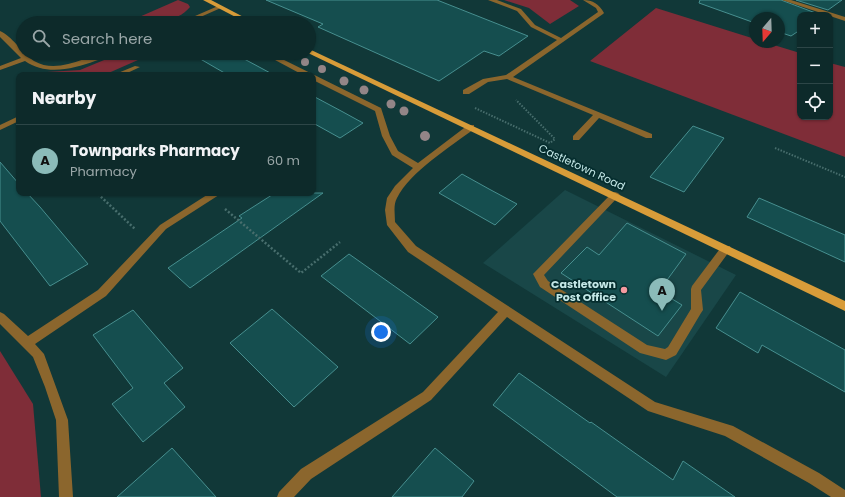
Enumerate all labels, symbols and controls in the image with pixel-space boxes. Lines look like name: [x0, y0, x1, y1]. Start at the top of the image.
north arrow: [749, 12, 785, 48]
map controls: [797, 12, 833, 120]
button: +: [797, 12, 833, 48]
search box: [16, 16, 316, 60]
icon: search: [30, 27, 52, 49]
text: Search here: [62, 28, 152, 49]
button: −: [797, 48, 833, 84]
button: locate: [797, 84, 833, 120]
text: Nearby: [32, 86, 96, 110]
text: Townparks Pharmacy: [70, 140, 240, 161]
street label: Castletown Road: [536, 140, 628, 194]
text: A: [40, 151, 50, 170]
text: 60 m: [267, 151, 300, 170]
text: Pharmacy: [70, 162, 137, 181]
place label: Castletown Post Office: [551, 276, 616, 305]
pin: A: [649, 278, 675, 311]
marker: Castletown Post Office: [619, 285, 629, 295]
your location: [371, 322, 391, 342]

